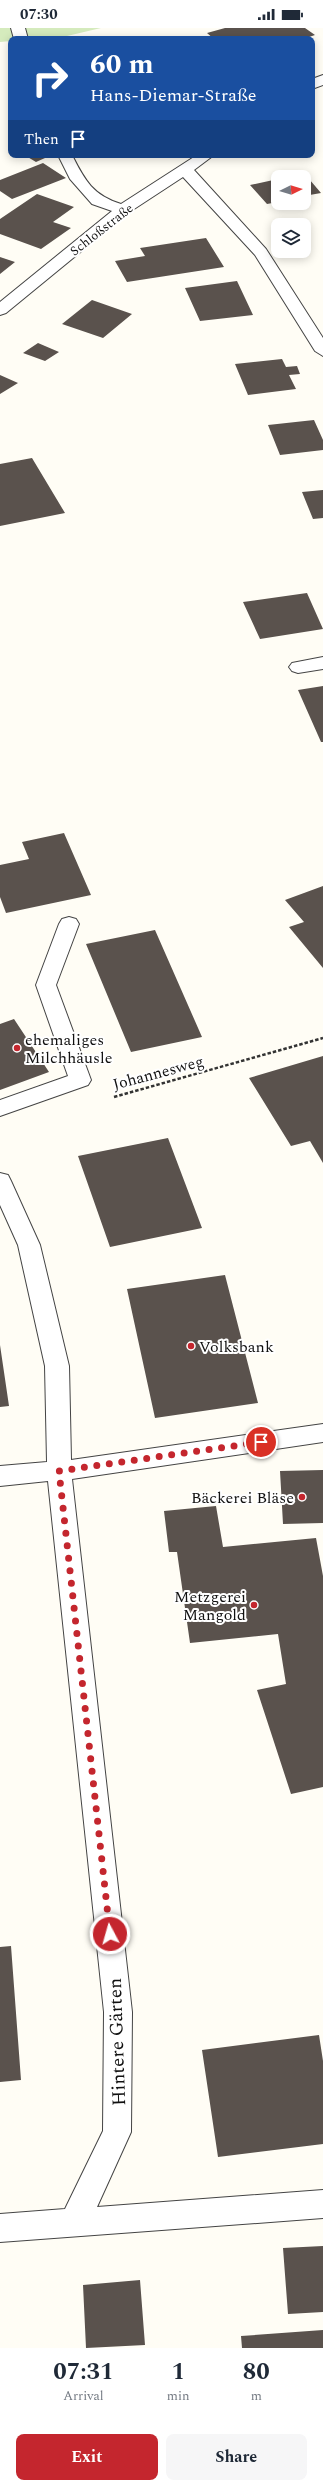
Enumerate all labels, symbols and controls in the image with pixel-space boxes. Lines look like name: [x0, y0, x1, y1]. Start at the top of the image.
text: 07:30: [20, 3, 58, 26]
text: 60 m: [90, 43, 154, 86]
icon: right: [24, 52, 76, 104]
text: Hans-Diemar-Straße: [90, 82, 257, 109]
text: Then: [24, 128, 59, 151]
icon: arrive: [67, 128, 89, 150]
north arrow: [271, 170, 311, 210]
map controls: [271, 170, 311, 258]
street label: Schloßstraße: [66, 199, 138, 261]
button: layers: [271, 218, 311, 258]
place label: ehemaliges Milchhäusle: [25, 1028, 112, 1070]
marker: ehemaliges Milchhäusle: [12, 1043, 22, 1053]
street label: Johannesweg: [110, 1049, 206, 1097]
place label: Volksbank: [199, 1335, 274, 1359]
marker: Volksbank: [186, 1341, 196, 1351]
pin: [244, 1425, 278, 1459]
icon: arrive: [250, 1431, 272, 1453]
place label: Bäckerei Bläse: [191, 1486, 294, 1510]
marker: Bäckerei Bläse: [297, 1492, 307, 1502]
place label: Metzgerei Mangold: [174, 1585, 246, 1627]
marker: Metzgerei Mangold: [249, 1600, 259, 1610]
position arrow: [89, 1913, 131, 1955]
street label: Hintere Gärten: [101, 1977, 134, 2107]
text: 07:31: [53, 2354, 114, 2390]
text: 1: [171, 2354, 185, 2390]
text: 80: [243, 2354, 270, 2390]
text: Arrival: [63, 2386, 104, 2406]
text: min: [167, 2386, 190, 2406]
text: m: [251, 2386, 262, 2406]
button: Exit: [16, 2434, 158, 2480]
button: Share: [166, 2434, 307, 2480]

